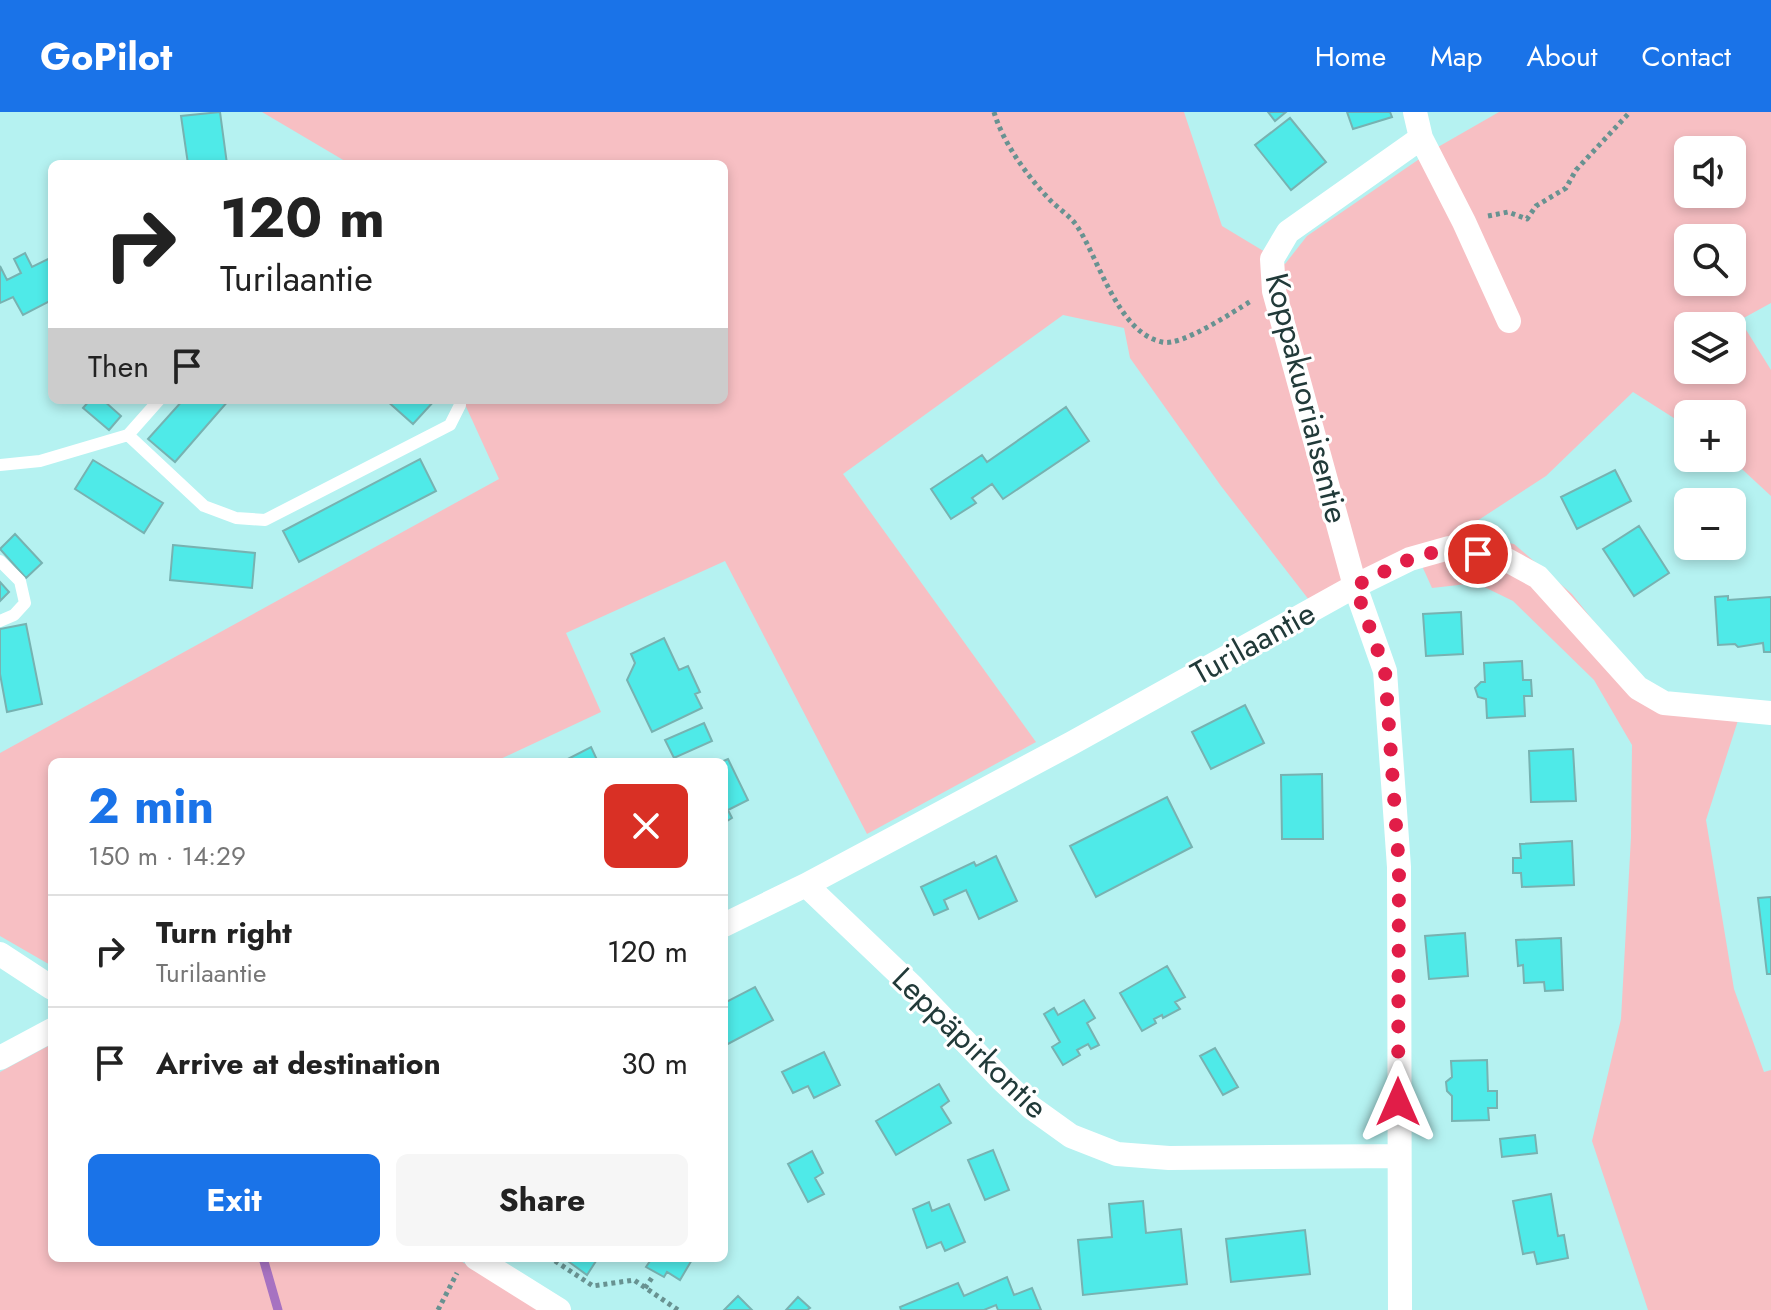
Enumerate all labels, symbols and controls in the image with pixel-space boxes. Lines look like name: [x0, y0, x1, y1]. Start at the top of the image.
text: GoPilot: [40, 29, 172, 84]
text: Home: [1315, 36, 1386, 77]
text: Map: [1430, 36, 1482, 77]
text: About: [1526, 36, 1598, 77]
text: Contact: [1642, 36, 1731, 77]
map controls: [1674, 136, 1746, 560]
button: sound: [1674, 136, 1746, 208]
text: 120 m: [220, 177, 385, 258]
icon: right: [88, 192, 192, 296]
button: search: [1674, 224, 1746, 296]
text: Turilaantie: [220, 252, 373, 304]
street label: Koppakuoriaisentie: [1254, 268, 1360, 528]
button: layers: [1674, 312, 1746, 384]
icon: arrive: [165, 344, 209, 388]
text: Then: [88, 345, 149, 388]
button: +: [1674, 400, 1746, 472]
button: −: [1674, 488, 1746, 560]
pin: [1444, 520, 1512, 588]
icon: arrive: [1456, 532, 1500, 576]
street label: Turilaantie: [1182, 590, 1324, 696]
text: 2 min: [88, 772, 214, 841]
button: close: [604, 784, 688, 868]
text: 150 m · 14:29: [88, 837, 246, 875]
text: Turn right: [156, 911, 292, 954]
icon: right: [88, 929, 132, 973]
text: 120 m: [607, 930, 688, 973]
text: Turilaantie: [156, 954, 266, 992]
street label: Leppäpirkontie: [882, 957, 1058, 1129]
icon: arrive: [88, 1041, 132, 1085]
text: Arrive at destination: [156, 1042, 441, 1085]
text: 30 m: [621, 1042, 688, 1085]
position arrow: [1356, 1060, 1440, 1144]
button: Exit: [88, 1154, 380, 1246]
button: Share: [396, 1154, 688, 1246]

